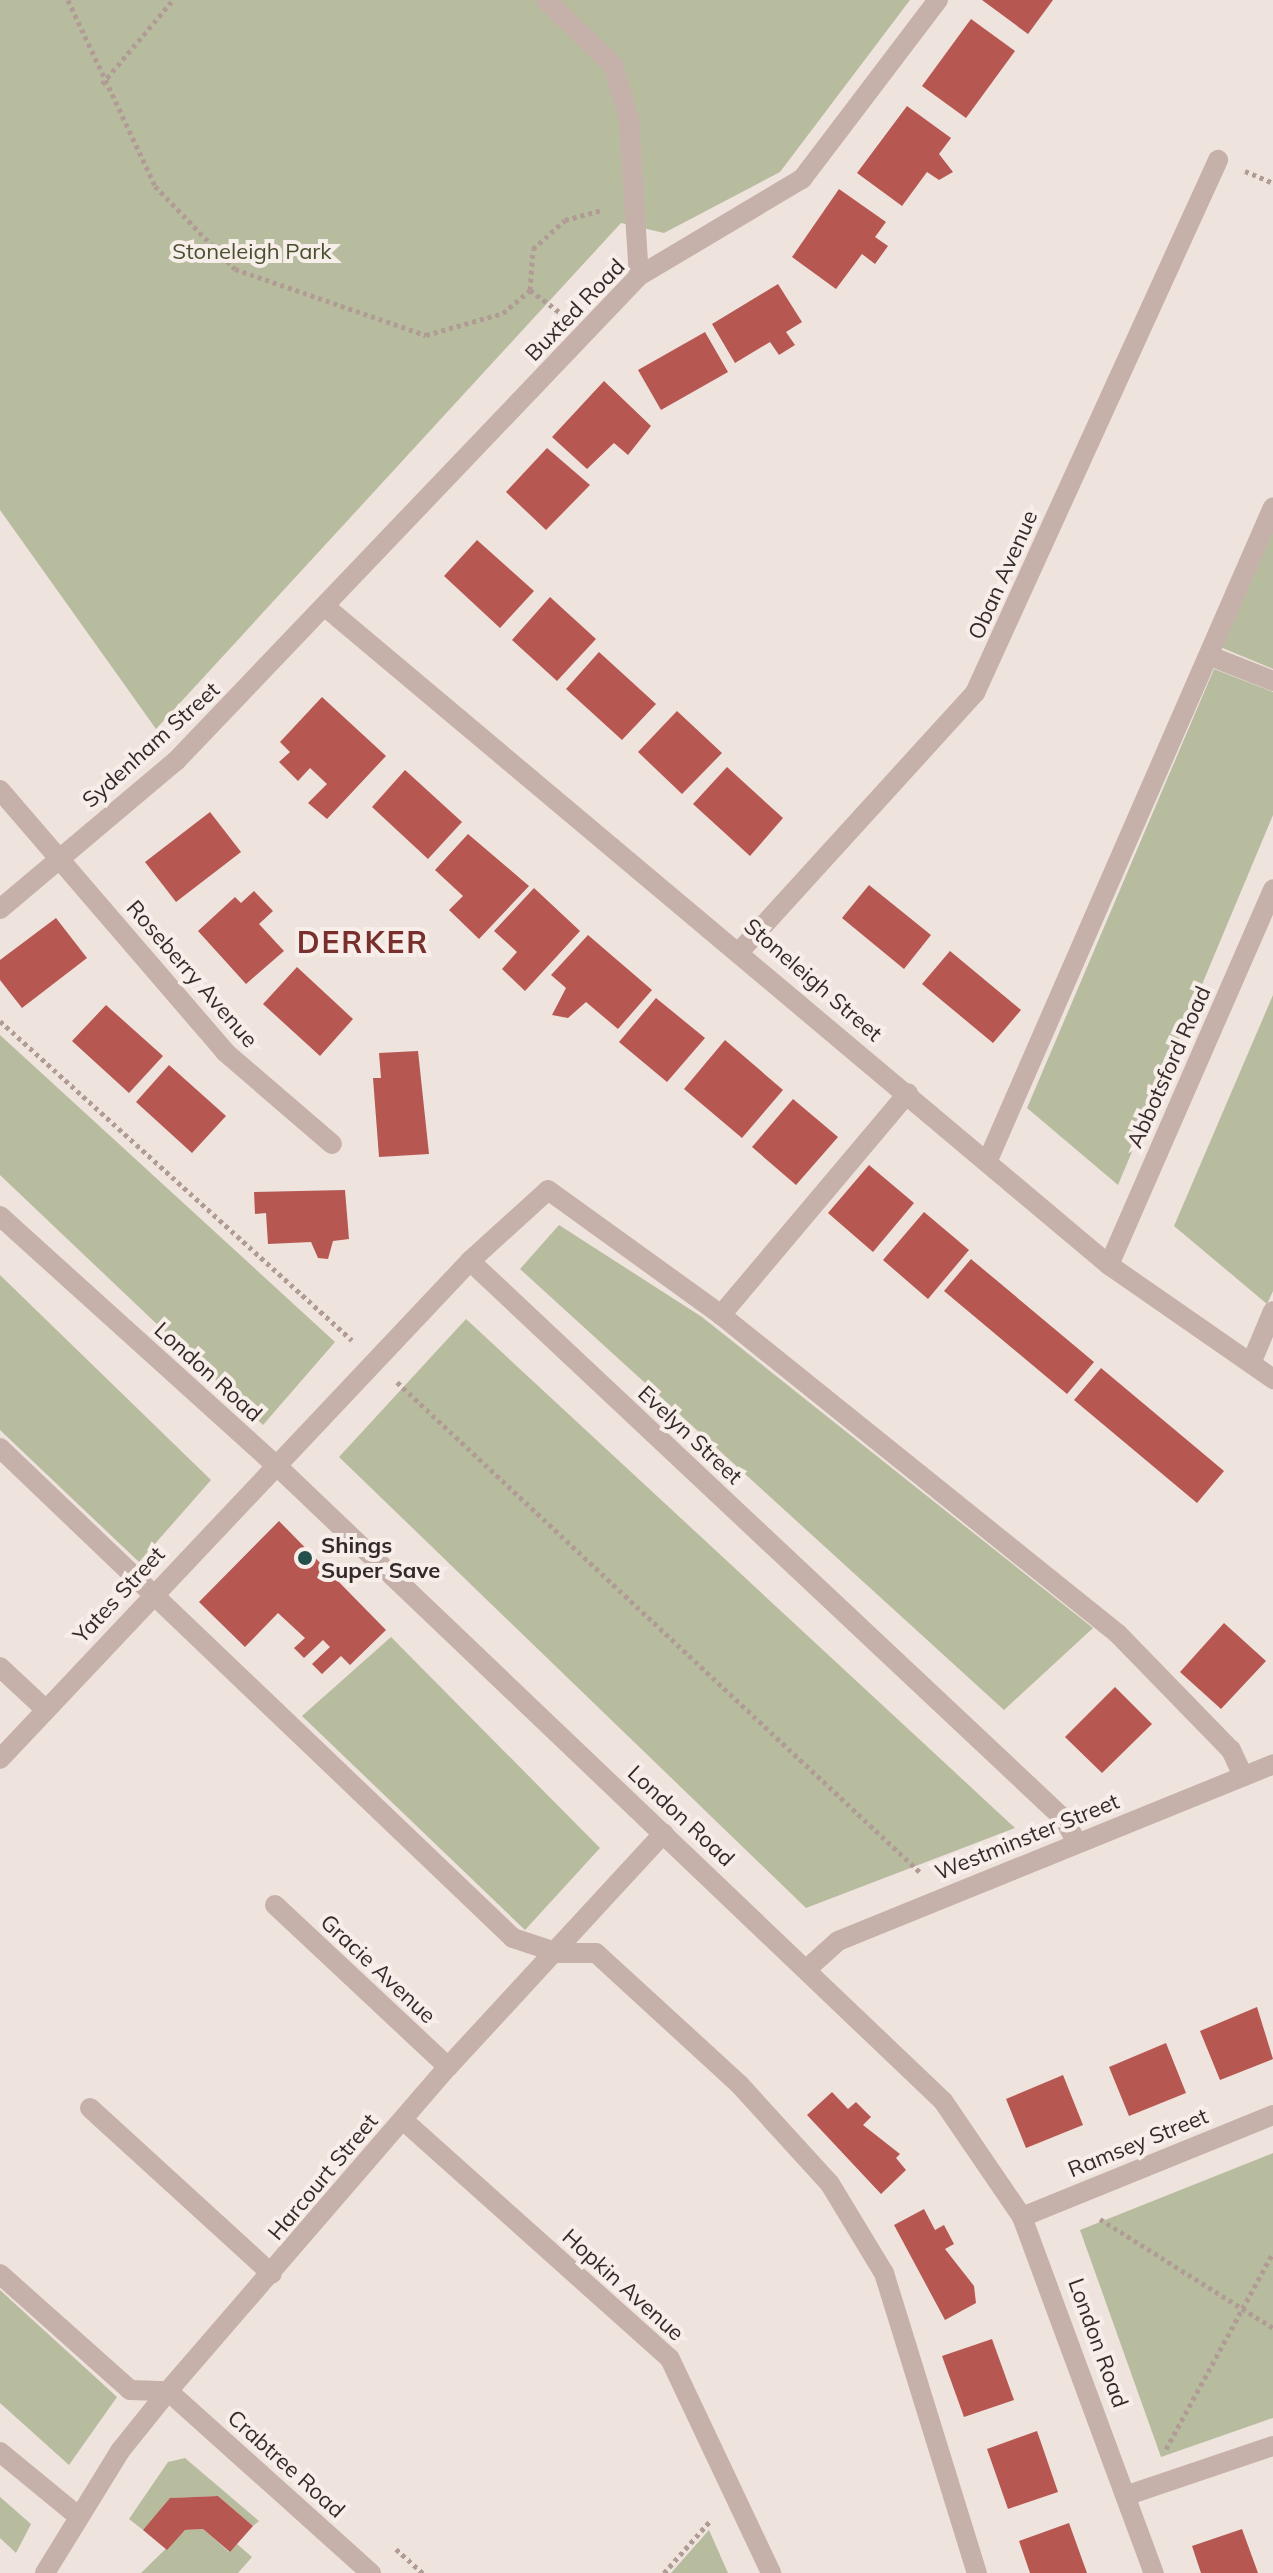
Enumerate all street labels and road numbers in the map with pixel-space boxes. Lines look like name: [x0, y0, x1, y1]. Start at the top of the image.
street label: Buxted Road: [520, 253, 630, 367]
street label: Oban Avenue: [963, 506, 1043, 644]
street label: Sydenham Street: [77, 677, 225, 813]
street label: Roseberry Avenue: [121, 895, 263, 1053]
street label: Stoneleigh Street: [739, 913, 887, 1047]
street label: Abbotsford Road: [1122, 982, 1216, 1152]
street label: London Road: [149, 1317, 267, 1427]
street label: Evelyn Street: [633, 1380, 747, 1490]
street label: Yates Street: [68, 1541, 170, 1649]
street label: London Road: [622, 1760, 740, 1872]
street label: Westminster Street: [931, 1788, 1123, 1886]
street label: Gracie Avenue: [315, 1909, 441, 2029]
street label: Ramsey Street: [1064, 2103, 1212, 2183]
street label: Harcourt Street: [263, 2109, 383, 2245]
street label: Hopkin Avenue: [557, 2224, 689, 2346]
street label: London Road: [1062, 2275, 1134, 2411]
street label: Crabtree Road: [222, 2405, 350, 2523]

